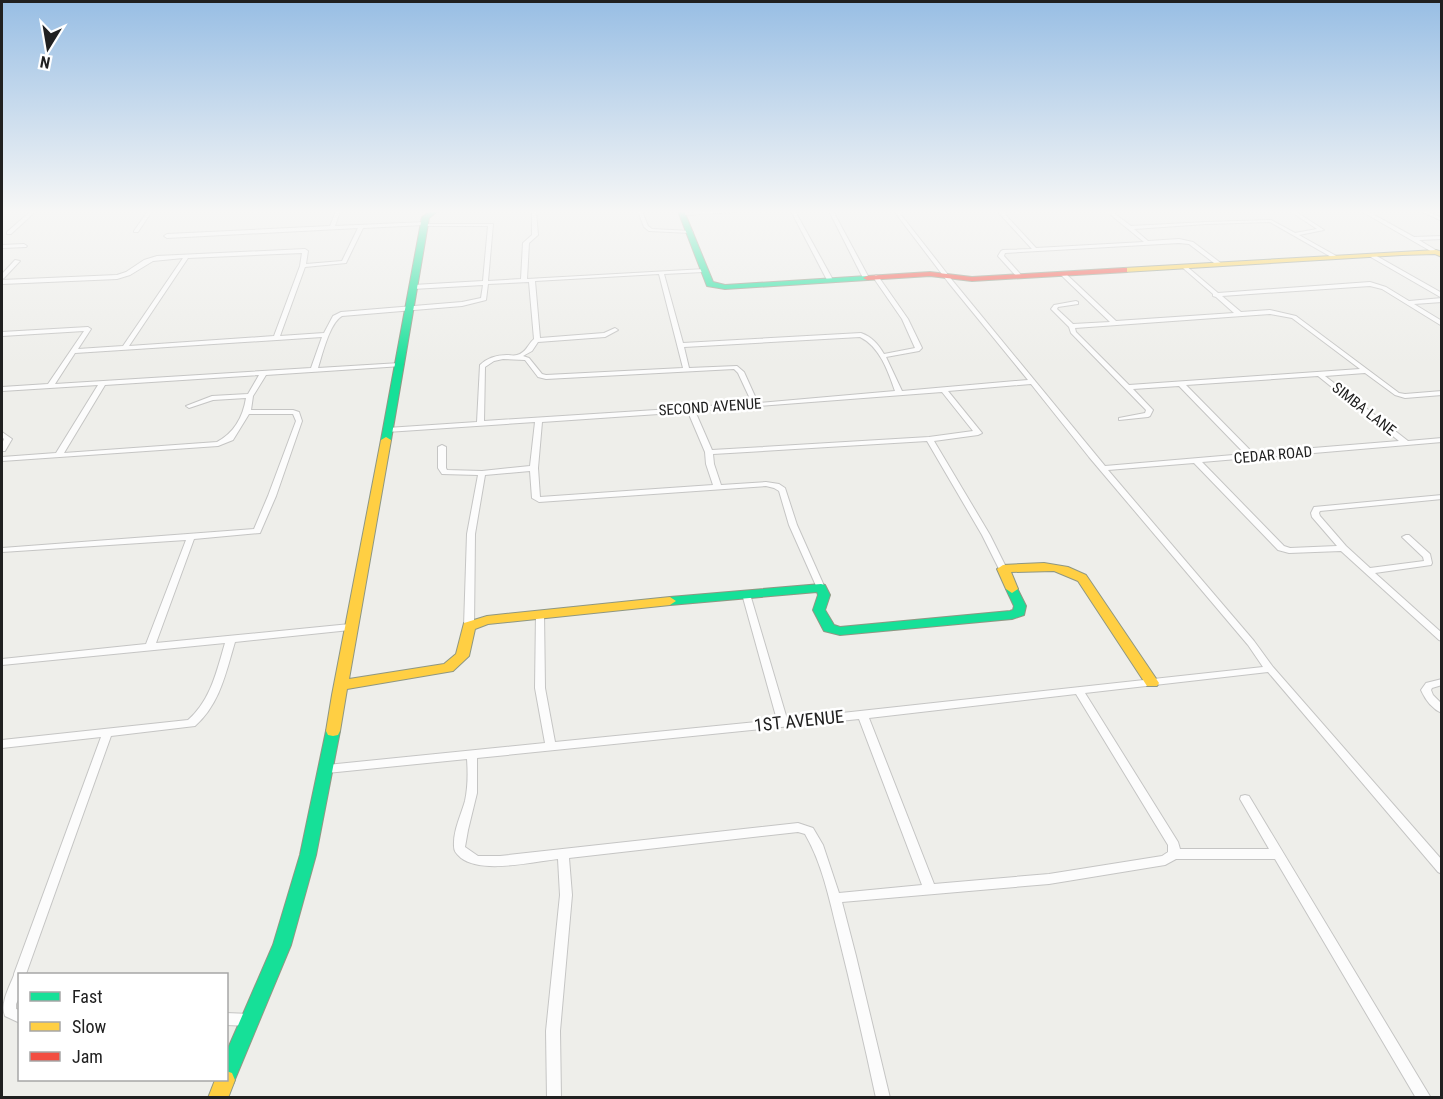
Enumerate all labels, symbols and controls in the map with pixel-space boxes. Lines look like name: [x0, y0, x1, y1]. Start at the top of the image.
north arrow: [18, 18, 78, 78]
text: N: [39, 52, 52, 72]
street label: SIMBA LANE: [1329, 379, 1399, 439]
street label: SECOND AVENUE: [658, 394, 762, 420]
street label: CEDAR ROAD: [1233, 443, 1313, 467]
street label: 1ST AVENUE: [753, 705, 845, 736]
legend: [18, 973, 228, 1081]
text: Fast: [72, 986, 103, 1007]
text: Slow: [72, 1016, 107, 1037]
text: Jam: [72, 1046, 103, 1067]

